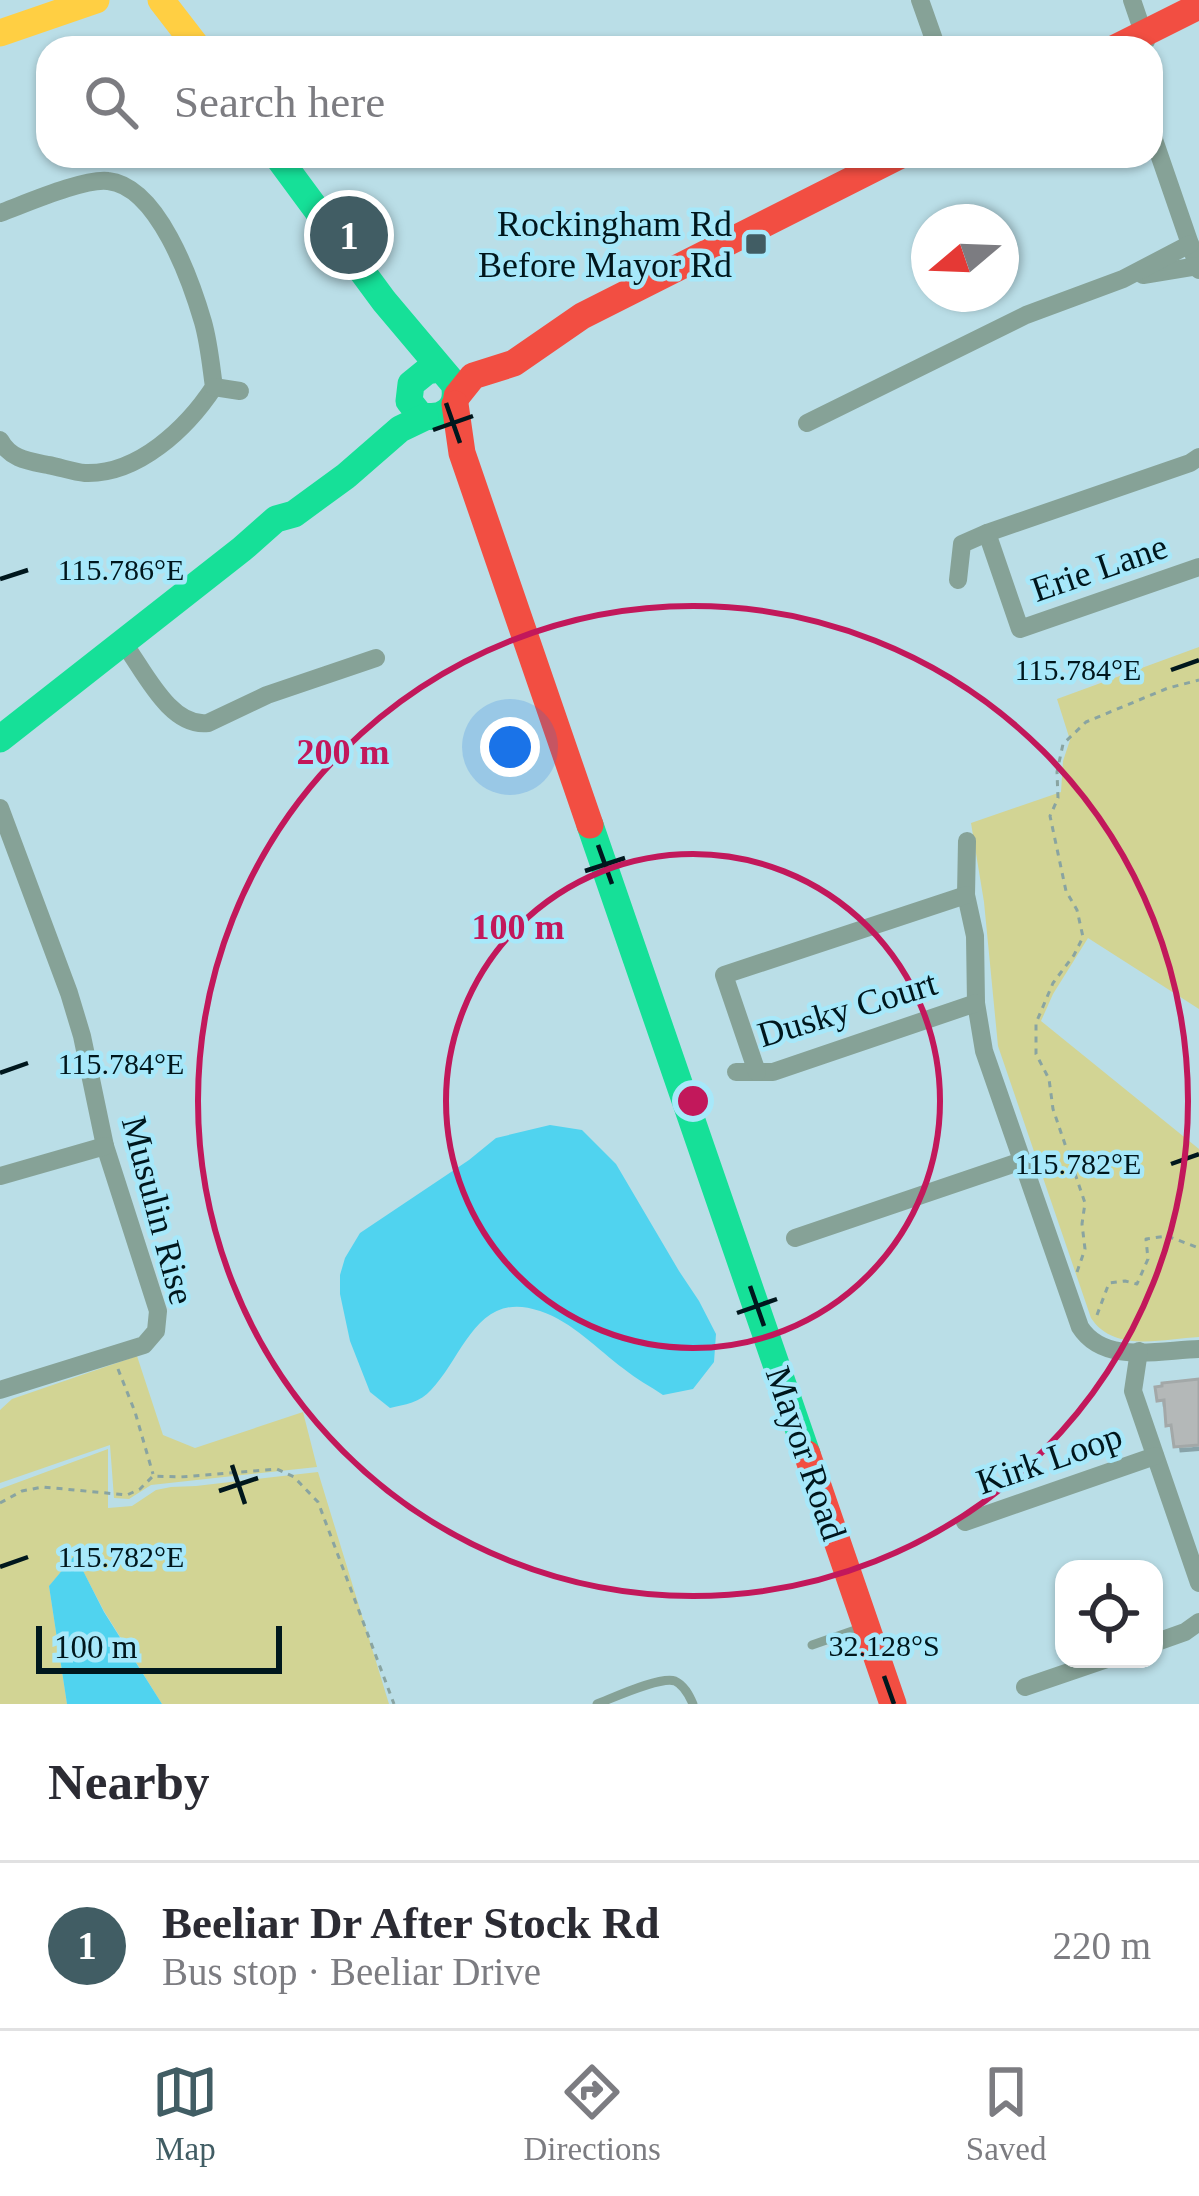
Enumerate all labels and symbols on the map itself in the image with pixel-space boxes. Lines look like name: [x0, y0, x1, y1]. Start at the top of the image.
pin: 1: [310, 190, 388, 280]
place label: Rockingham Rd Before Mayor Rd: [478, 204, 732, 285]
north arrow: [911, 204, 1019, 312]
marker: Rockingham Rd Before Mayor Rd: [743, 231, 769, 257]
street label: Erie Lane: [1026, 526, 1172, 610]
text: 115.786°E: [58, 553, 184, 586]
text: 115.784°E: [1015, 653, 1141, 686]
your location: [480, 717, 540, 777]
text: 200 m: [297, 732, 390, 772]
text: 100 m: [472, 907, 565, 947]
street label: Dusky Court: [753, 963, 942, 1055]
text: 115.784°E: [58, 1047, 184, 1080]
centre of rings: [672, 1080, 714, 1122]
street label: Musulin Rise: [114, 1112, 202, 1309]
text: 115.782°E: [1015, 1147, 1141, 1180]
street label: Mayor Road: [758, 1361, 854, 1545]
street label: Kirk Loop: [971, 1415, 1127, 1502]
text: 115.782°E: [58, 1540, 184, 1573]
scale bar: [36, 1620, 282, 1673]
text: 32.128°S: [828, 1629, 940, 1662]

